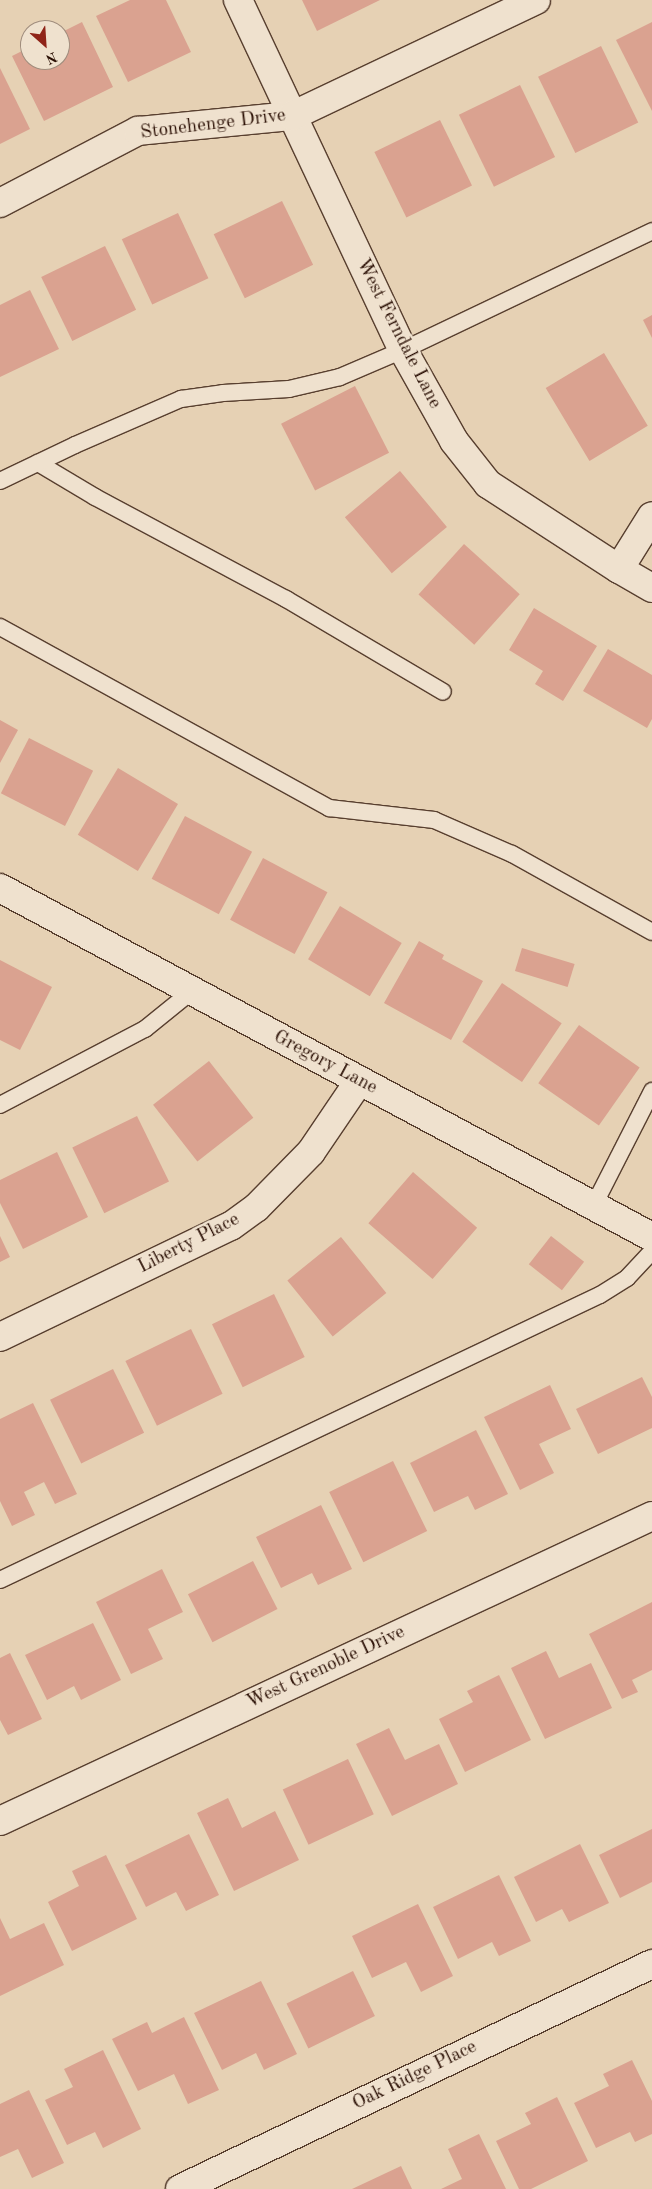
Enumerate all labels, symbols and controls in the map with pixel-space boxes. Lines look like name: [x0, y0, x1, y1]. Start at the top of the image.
north arrow: [20, 20, 70, 70]
text: N: [43, 49, 59, 66]
street label: Stonehenge Drive: [139, 105, 287, 145]
street label: West Ferndale Lane: [350, 255, 446, 413]
street label: Gregory Lane: [269, 1026, 381, 1100]
street label: Liberty Place: [135, 1209, 243, 1279]
street label: West Grenoble Drive: [243, 1621, 409, 1715]
street label: Oak Ridge Place: [349, 2036, 481, 2116]

